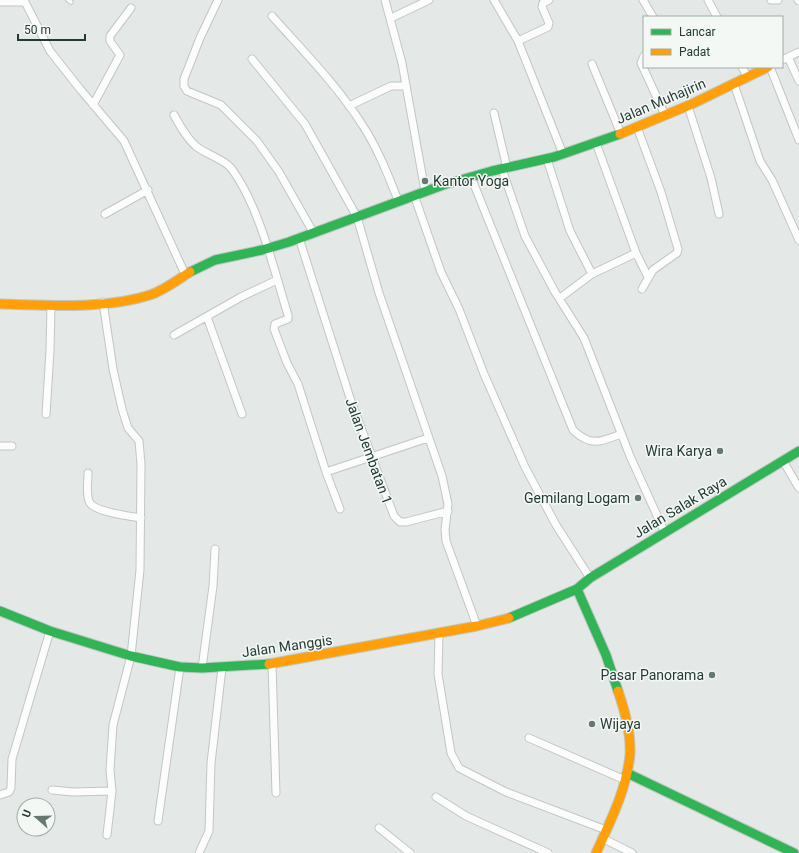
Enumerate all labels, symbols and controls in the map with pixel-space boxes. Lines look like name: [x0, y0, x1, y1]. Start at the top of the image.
scale bar: [18, 16, 85, 42]
legend: [643, 16, 783, 68]
text: 50 m: [24, 23, 51, 37]
text: Lancar: [679, 25, 716, 39]
text: Padat: [679, 45, 710, 59]
street label: Jalan Muhajirin: [614, 75, 708, 127]
place label: Kantor Yoga: [433, 173, 509, 189]
marker: Kantor Yoga: [420, 176, 430, 186]
street label: Jalan Jembatan 1: [342, 396, 396, 506]
place label: Wira Karya: [645, 443, 712, 459]
marker: Wira Karya: [715, 446, 725, 456]
street label: Jalan Salak Raya: [631, 473, 729, 541]
place label: Gemilang Logam: [524, 490, 630, 506]
marker: Gemilang Logam: [633, 493, 643, 503]
street label: Jalan Manggis: [241, 632, 333, 660]
place label: Pasar Panorama: [601, 667, 704, 683]
marker: Pasar Panorama: [707, 670, 717, 680]
place label: Wijaya: [600, 716, 641, 732]
marker: Wijaya: [587, 719, 597, 729]
north arrow: [16, 797, 56, 837]
text: U: [20, 808, 34, 819]

